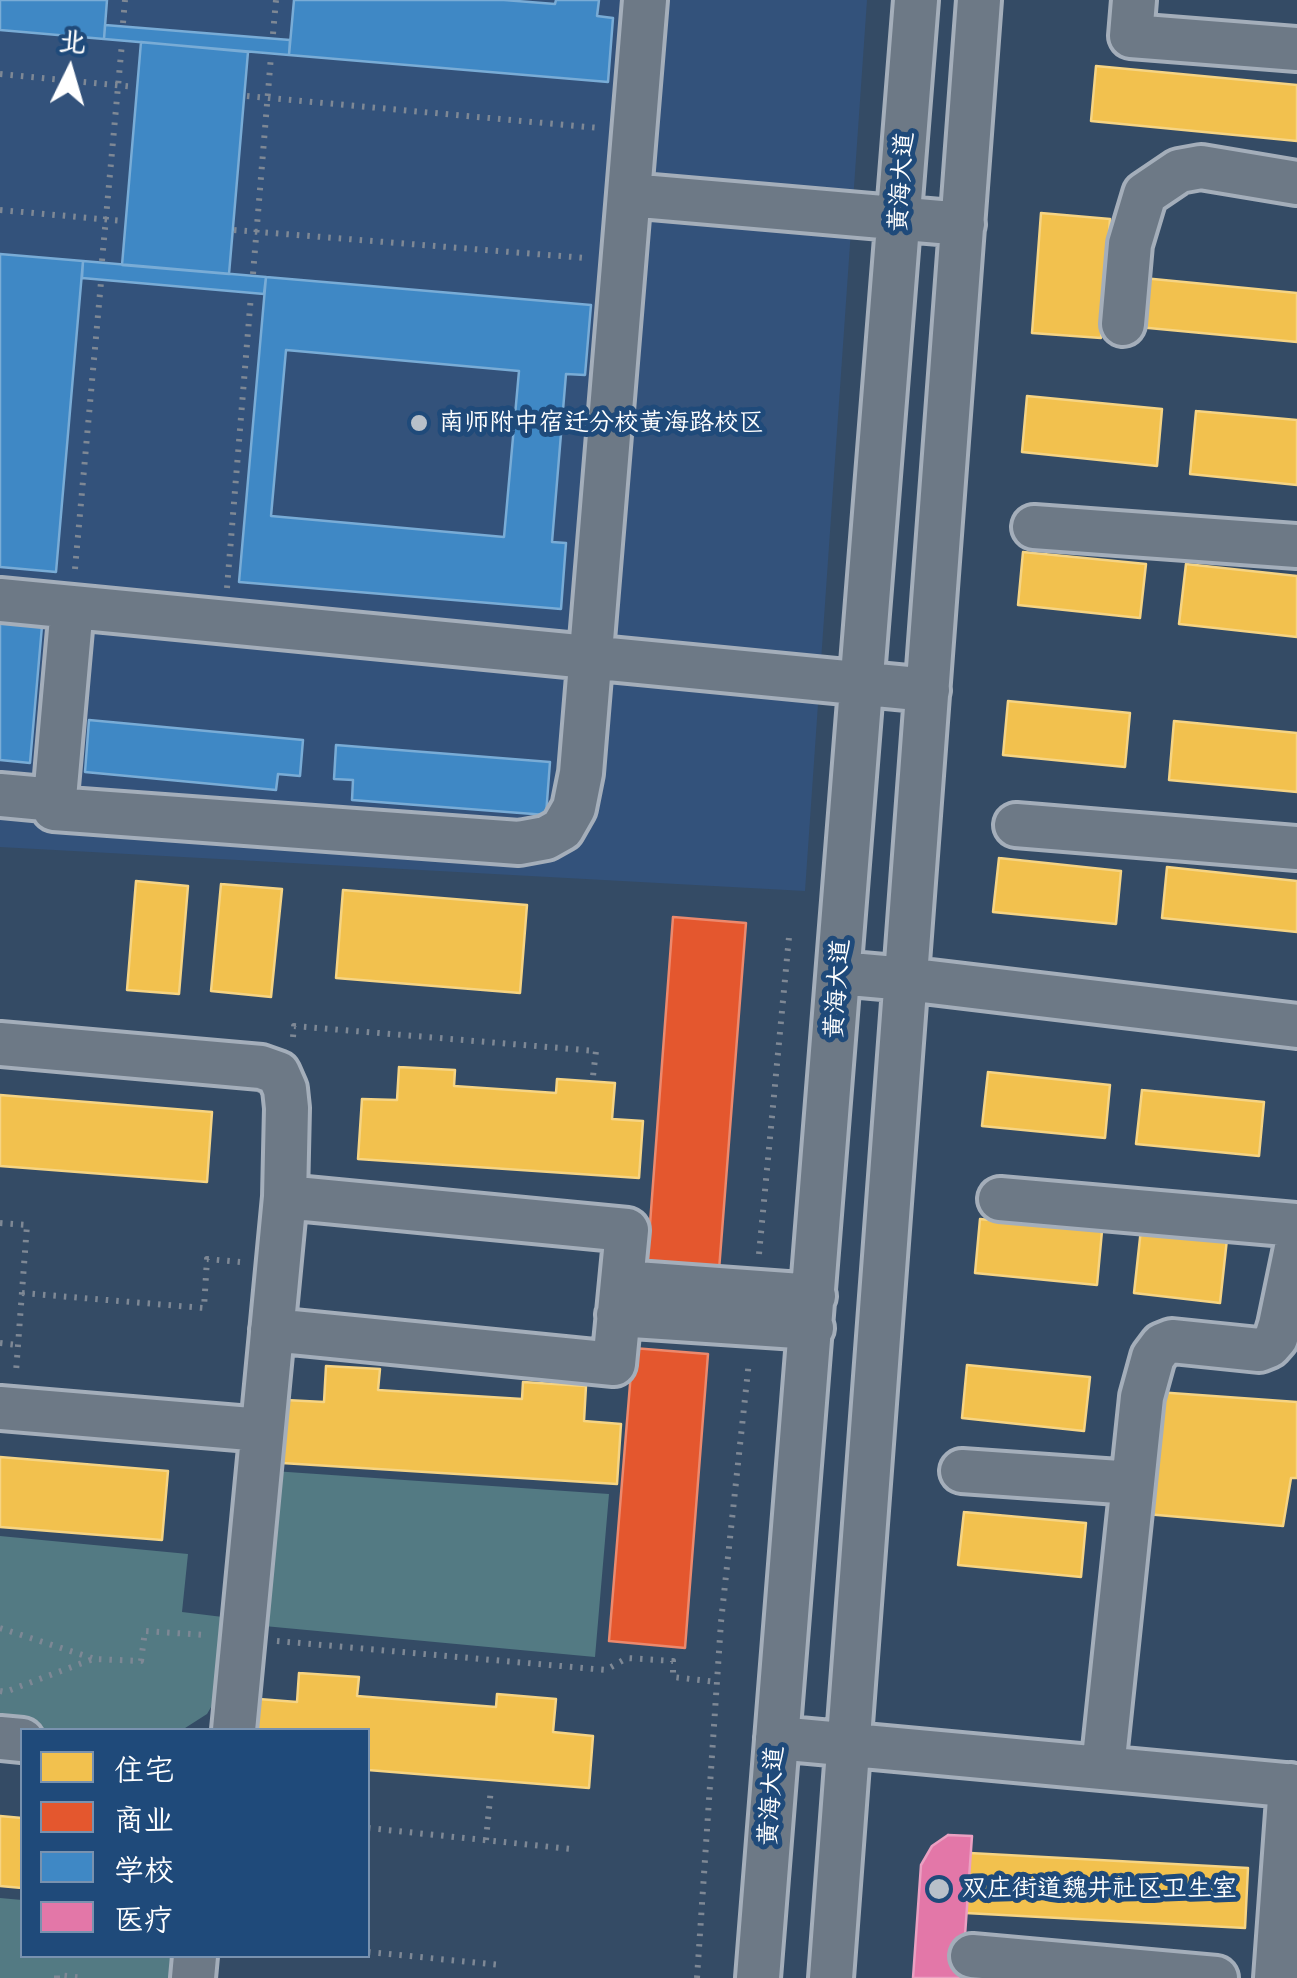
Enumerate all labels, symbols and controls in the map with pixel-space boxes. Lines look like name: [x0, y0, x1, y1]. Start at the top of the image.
text: 北: [57, 17, 88, 62]
north arrow: [20, 20, 120, 120]
street label: 黄海大道: [884, 131, 920, 233]
place label: 南师附中宿迁分校黄海路校区: [439, 408, 764, 438]
marker: 南师附中宿迁分校黄海路校区: [408, 412, 430, 434]
street label: 黄海大道: [820, 938, 856, 1040]
legend: [20, 1728, 370, 1958]
text: 住宅: [114, 1745, 174, 1790]
street label: 黄海大道: [754, 1745, 790, 1847]
text: 商业: [114, 1795, 174, 1840]
text: 学校: [114, 1845, 174, 1890]
place label: 双庄街道魏井社区卫生室: [962, 1874, 1237, 1904]
marker: 双庄街道魏井社区卫生室: [926, 1876, 952, 1902]
text: 医疗: [114, 1895, 174, 1940]

